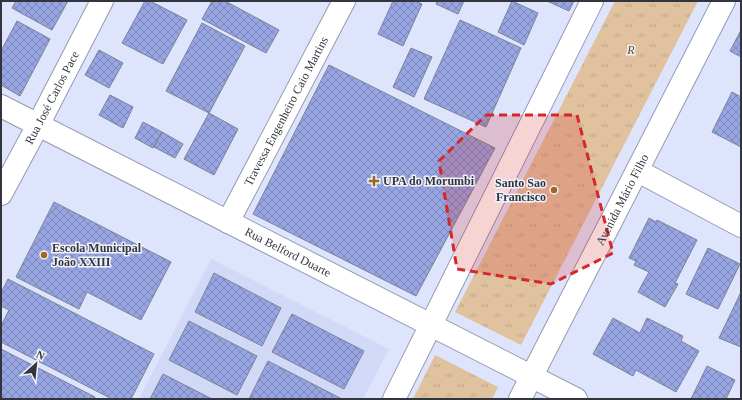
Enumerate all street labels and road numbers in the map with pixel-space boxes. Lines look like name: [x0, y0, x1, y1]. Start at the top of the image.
street label: Travessa Engenheiro Caio Martins: [241, 34, 331, 188]
street label: Rua José Carlos Pace: [22, 49, 82, 147]
street label: Avenida Mário Filho: [593, 152, 651, 248]
street label: Rua Belford Duarte: [243, 224, 333, 280]

